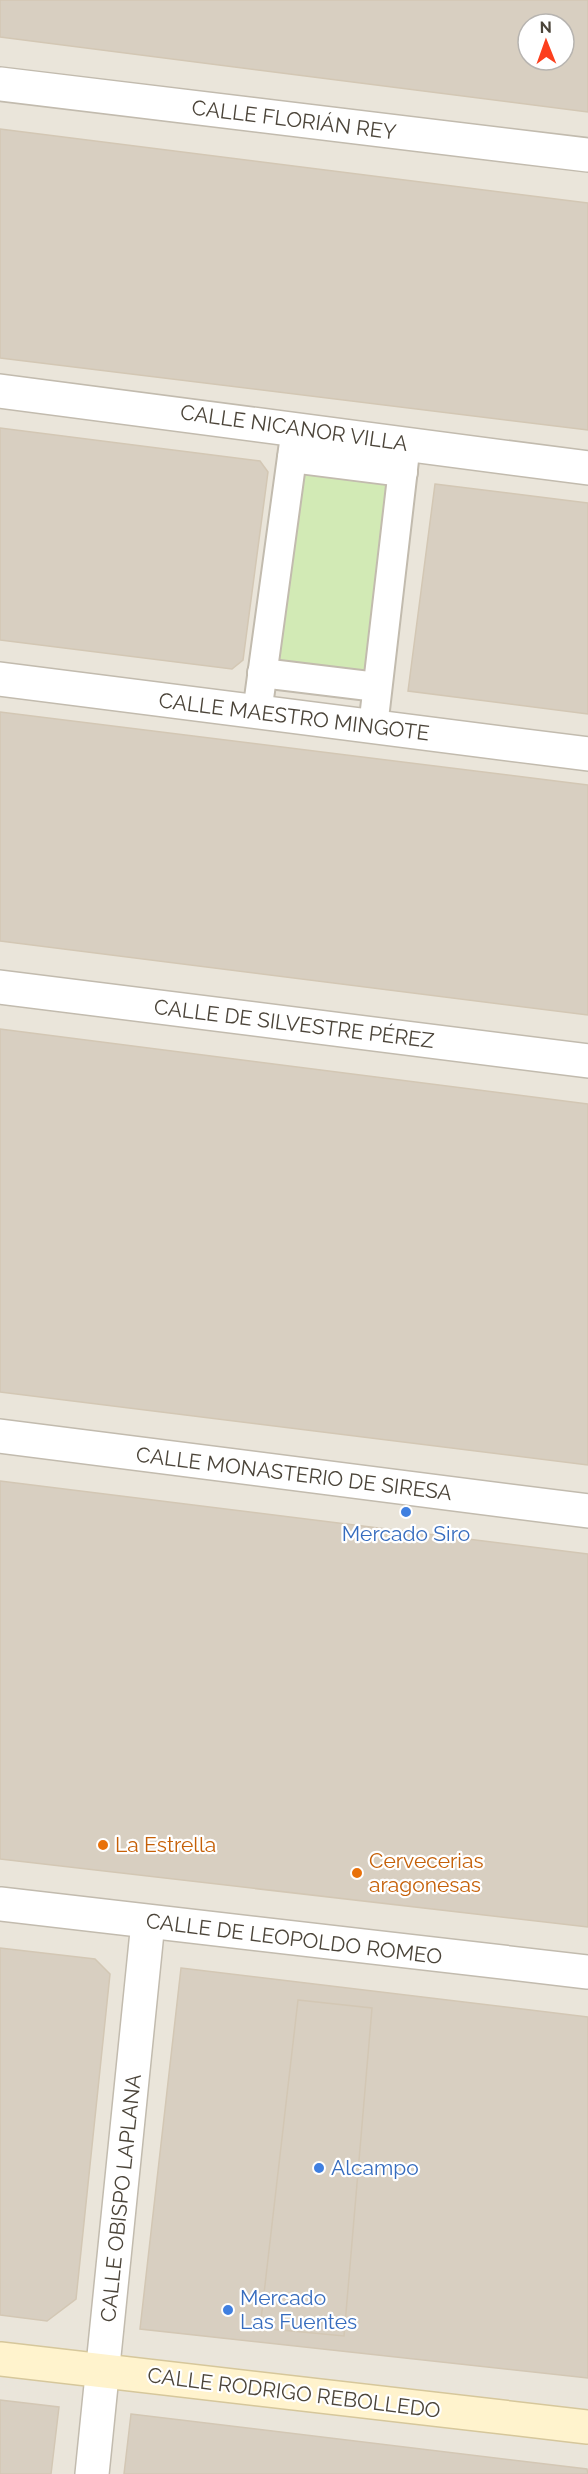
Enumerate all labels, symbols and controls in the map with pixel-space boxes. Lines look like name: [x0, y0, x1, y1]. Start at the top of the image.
north arrow: [516, 12, 576, 72]
text: N: [539, 18, 552, 37]
street label: CALLE FLORIÁN REY: [190, 95, 398, 144]
street label: CALLE NICANOR VILLA: [179, 399, 409, 456]
street label: CALLE MAESTRO MINGOTE: [157, 687, 431, 746]
street label: CALLE DE SILVESTRE PÉREZ: [153, 994, 436, 1053]
street label: CALLE MONASTERIO DE SIRESA: [135, 1442, 453, 1505]
marker: Mercado Siro: [399, 1505, 413, 1519]
place label: Mercado Siro: [342, 1521, 470, 1546]
place label: La Estrella: [115, 1832, 216, 1857]
marker: La Estrella: [96, 1838, 110, 1852]
place label: Cervecerias aragonesas: [369, 1848, 484, 1897]
marker: Cervecerias aragonesas: [350, 1866, 364, 1880]
street label: CALLE DE LEOPOLDO ROMEO: [145, 1908, 444, 1969]
street label: CALLE OBISPO LAPLANA: [95, 2073, 146, 2323]
place label: Alcampo: [331, 2155, 419, 2180]
marker: Alcampo: [312, 2161, 326, 2175]
place label: Mercado Las Fuentes: [240, 2285, 357, 2334]
marker: Mercado Las Fuentes: [221, 2303, 235, 2317]
street label: CALLE RODRIGO REBOLLEDO: [146, 2362, 442, 2423]

